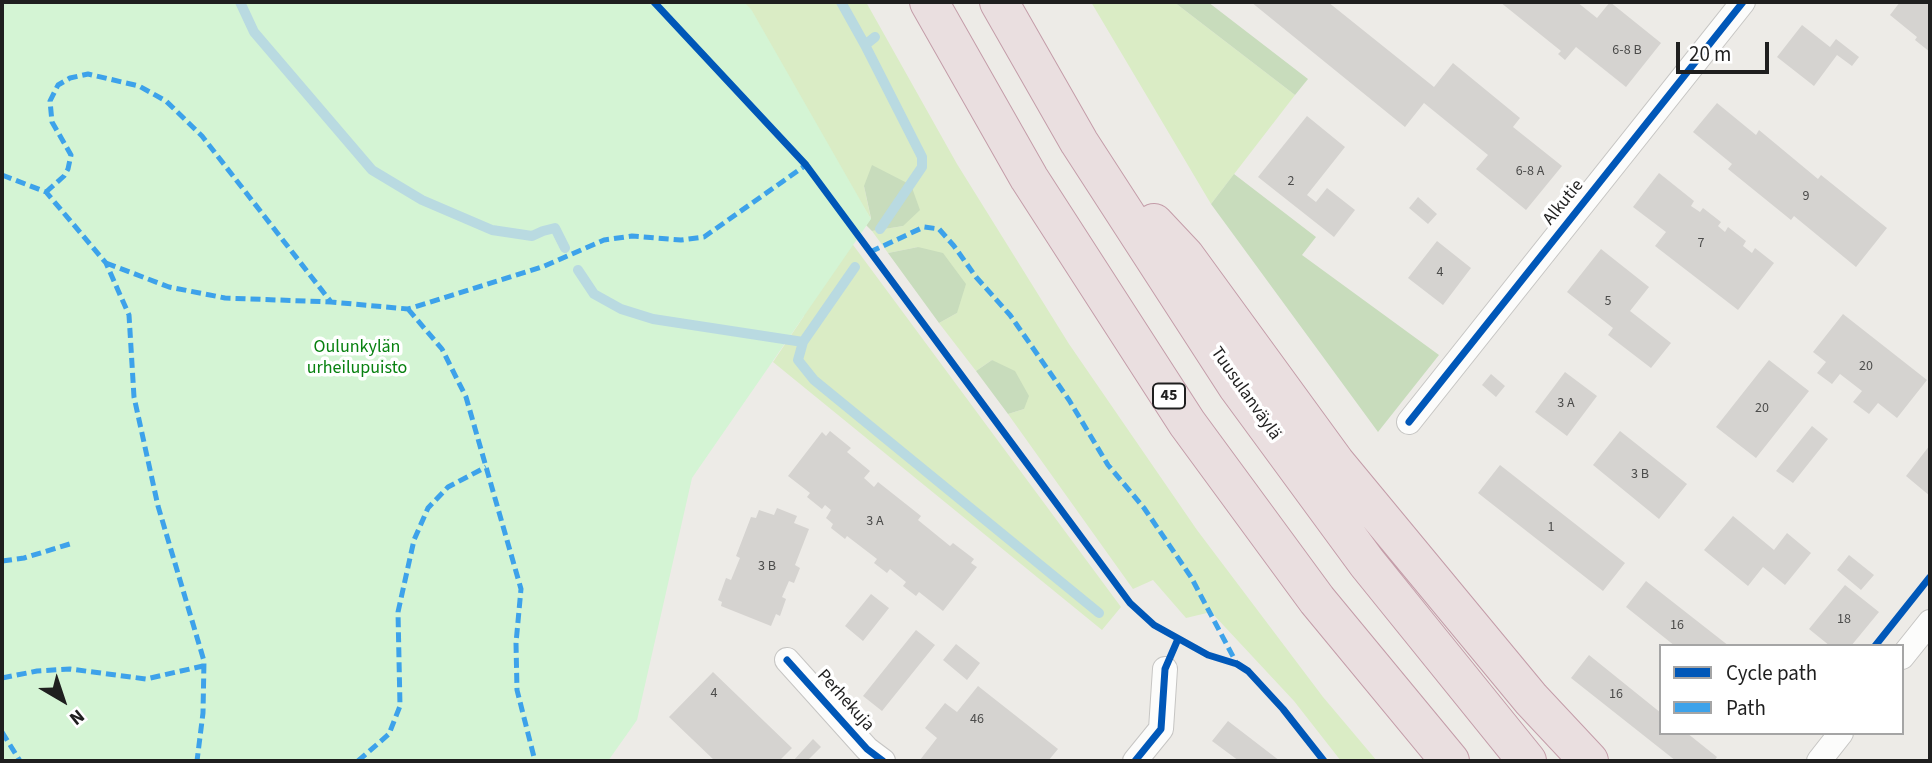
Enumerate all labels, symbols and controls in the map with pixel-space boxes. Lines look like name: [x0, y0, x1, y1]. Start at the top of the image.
scale bar: [1680, 28, 1773, 72]
text: 20 m: [1689, 39, 1731, 69]
house number: 6-8 B: [1612, 43, 1642, 59]
house number: 6-8 A: [1516, 164, 1544, 180]
house number: 2: [1288, 174, 1294, 190]
street label: Alkutie: [1539, 176, 1589, 230]
house number: 9: [1803, 189, 1809, 205]
house number: 7: [1698, 236, 1704, 252]
house number: 4: [1437, 265, 1443, 281]
house number: 5: [1605, 294, 1611, 310]
park label: Oulunkylän urheilupuisto: [307, 337, 407, 380]
street label: Tuusulanväylä: [1205, 343, 1285, 445]
house number: 20: [1859, 359, 1873, 375]
road number: 45: [1153, 384, 1185, 408]
house number: 3 A: [1557, 396, 1575, 412]
house number: 20: [1755, 401, 1769, 417]
house number: 3 B: [1631, 467, 1649, 483]
house number: 3 A: [866, 514, 884, 530]
house number: 1: [1548, 520, 1554, 536]
house number: 3 B: [758, 559, 776, 575]
house number: 18: [1837, 612, 1851, 628]
house number: 16: [1670, 618, 1684, 634]
legend: [1659, 644, 1904, 735]
text: Cycle path: [1726, 658, 1817, 688]
north arrow: [28, 665, 98, 735]
street label: Perhekuja: [812, 666, 878, 736]
house number: 4: [711, 686, 717, 702]
house number: 16: [1609, 687, 1623, 703]
text: Path: [1726, 693, 1766, 723]
text: N: [63, 702, 90, 731]
house number: 46: [970, 712, 984, 728]

